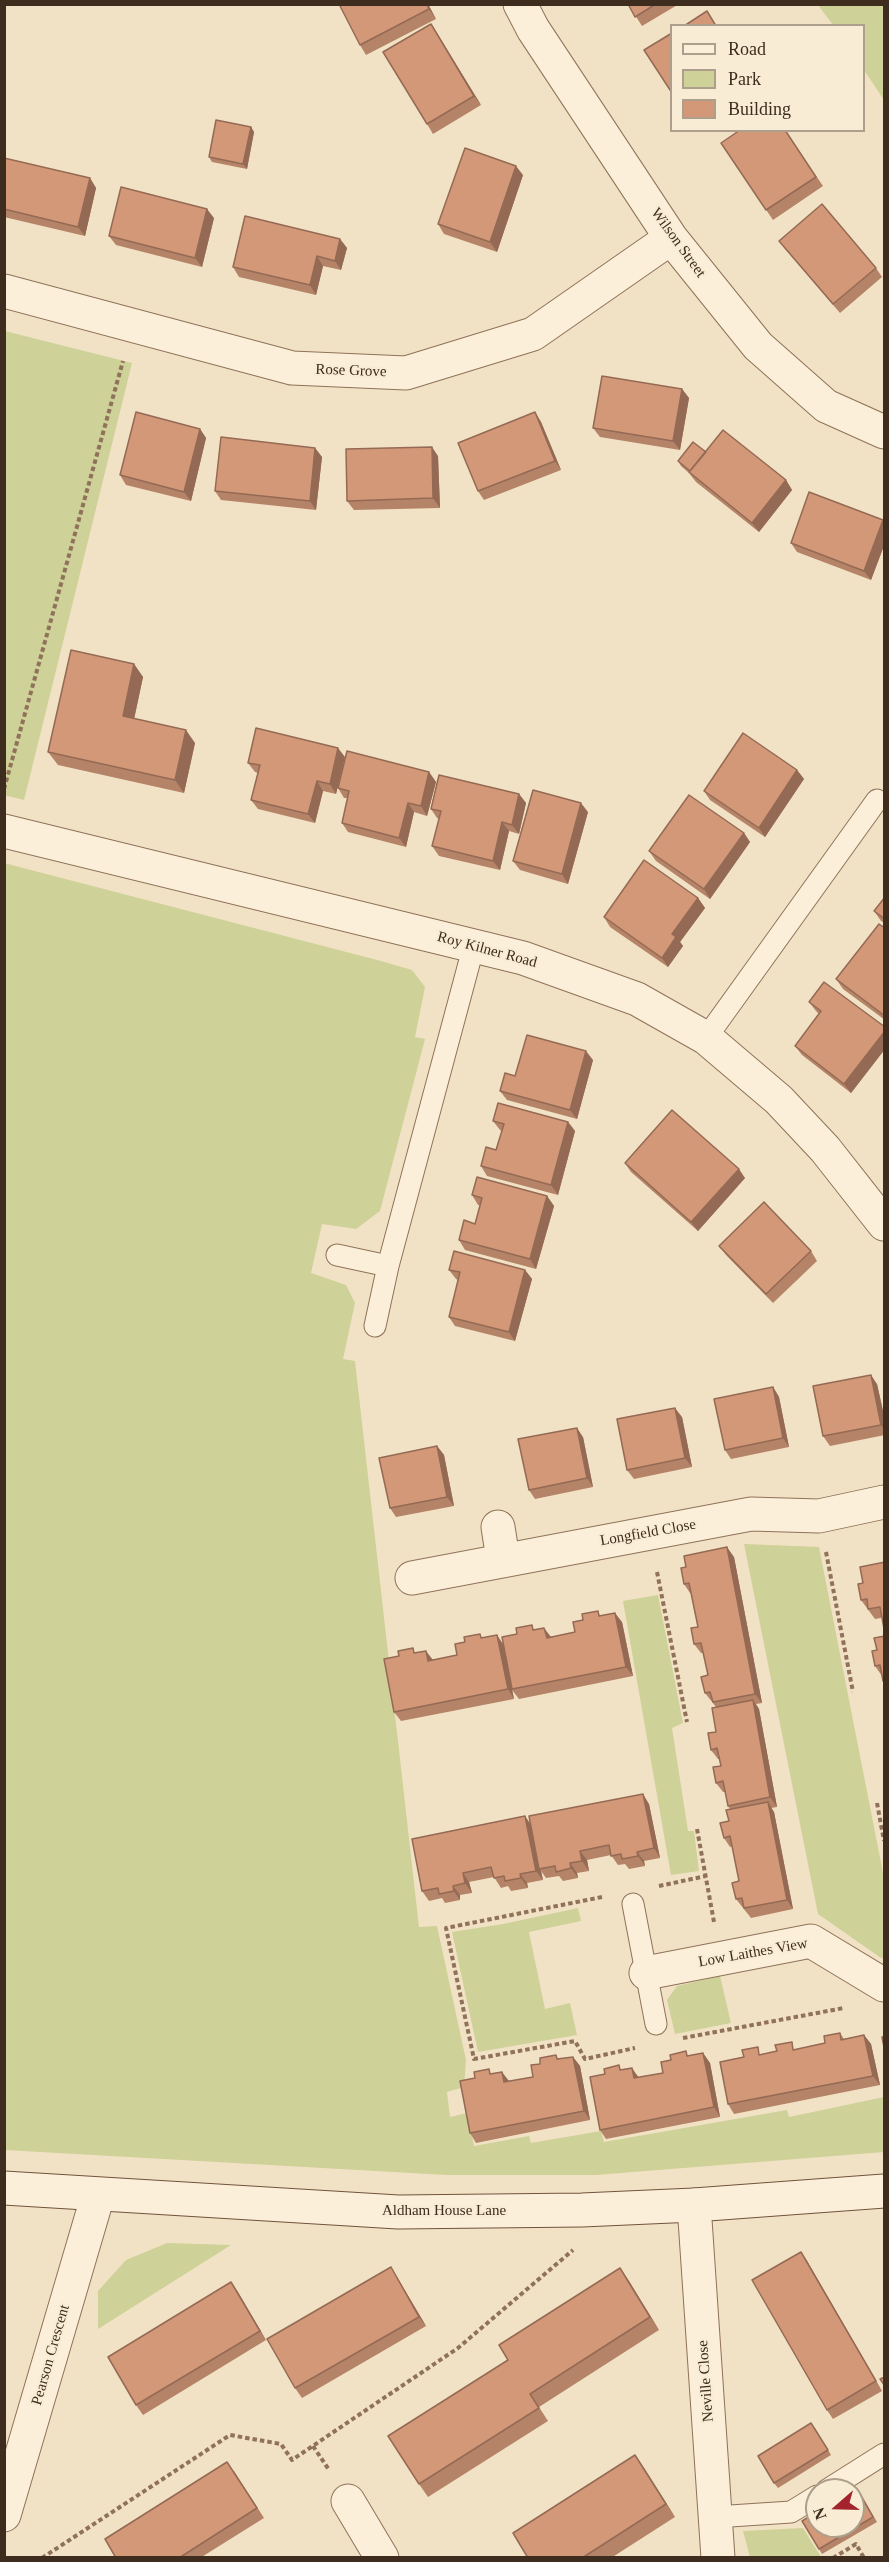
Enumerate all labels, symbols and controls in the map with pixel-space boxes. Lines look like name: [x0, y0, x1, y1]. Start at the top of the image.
legend: [670, 24, 865, 132]
text: Road: [728, 39, 766, 59]
text: Park: [728, 69, 761, 89]
text: Building: [728, 99, 791, 119]
street label: Wilson Street: [647, 205, 709, 281]
street label: Rose Grove: [315, 361, 387, 381]
street label: Roy Kilner Road: [435, 928, 539, 972]
street label: Longfield Close: [599, 1516, 697, 1550]
street label: Low Laithes View: [697, 1935, 809, 1971]
street label: Aldham House Lane: [382, 2202, 506, 2220]
street label: Pearson Crescent: [28, 2303, 74, 2407]
street label: Neville Close: [694, 2339, 718, 2423]
north arrow: [805, 2478, 865, 2538]
text: N: [810, 2505, 829, 2522]

